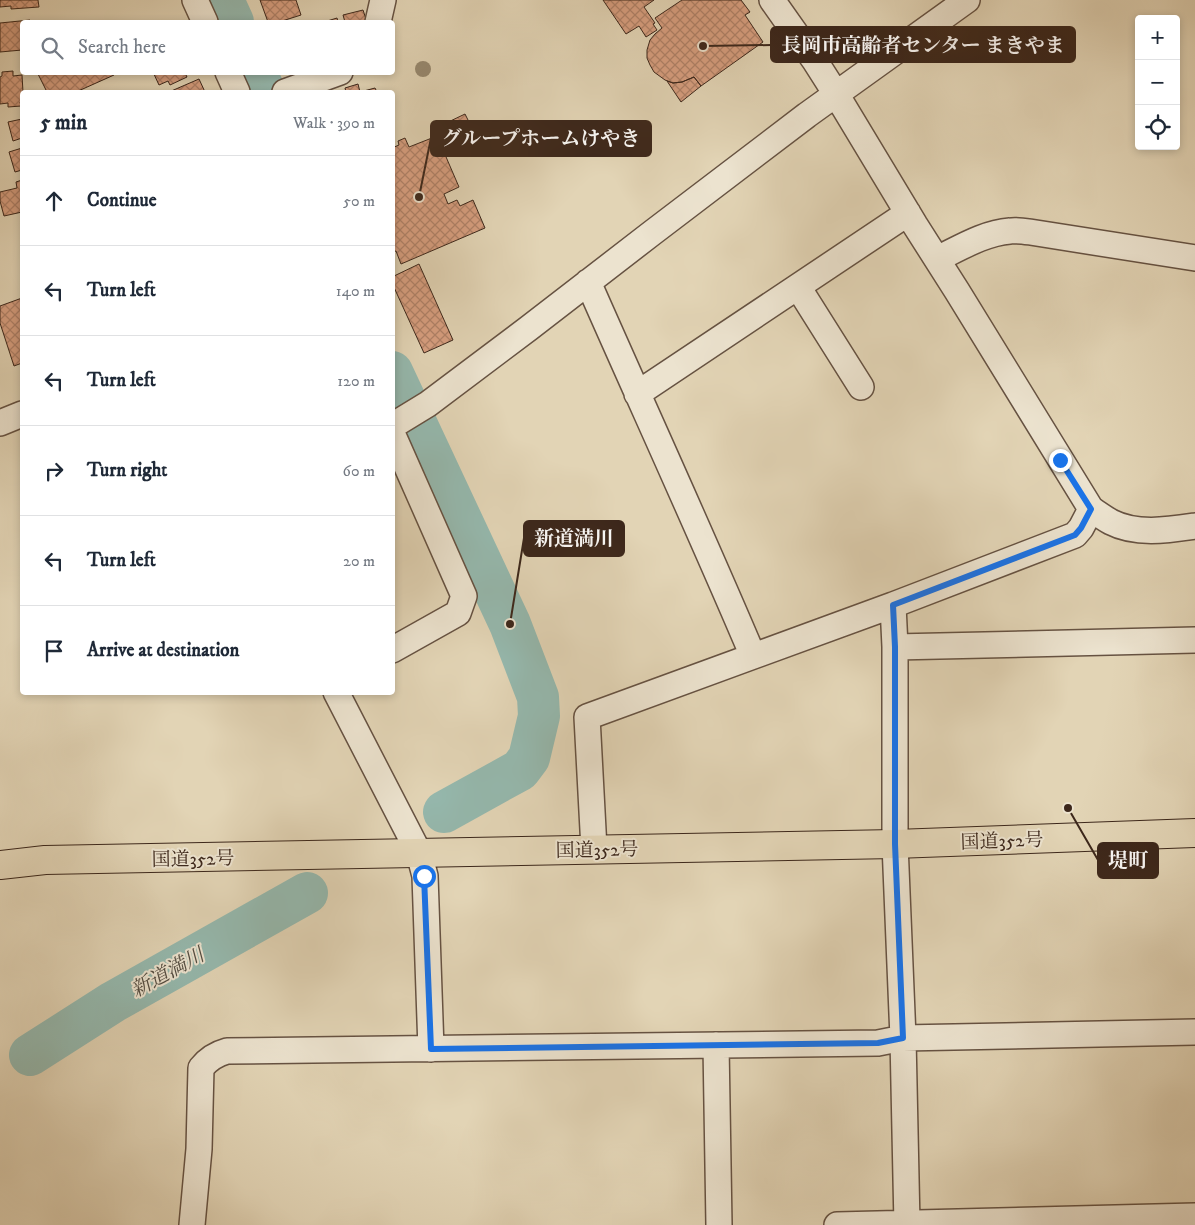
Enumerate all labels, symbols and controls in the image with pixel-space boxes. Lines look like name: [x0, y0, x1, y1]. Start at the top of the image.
map controls: [1135, 15, 1180, 150]
button: +: [1135, 15, 1180, 60]
search box: [20, 20, 395, 75]
callout: 長岡市高齢者センター まきやま: [771, 27, 1075, 62]
icon: search: [38, 34, 66, 62]
text: 長岡市高齢者センター まきやま: [781, 34, 1065, 59]
text: Search here: [78, 36, 166, 59]
button: −: [1135, 60, 1180, 105]
button: locate: [1135, 105, 1180, 150]
text: 5 min: [40, 110, 87, 136]
text: Walk · 390 m: [293, 113, 375, 133]
callout: グループホームけやき: [431, 121, 651, 156]
text: グループホームけやき: [442, 127, 640, 152]
icon: ahead: [40, 187, 68, 215]
text: Continue: [87, 189, 157, 212]
text: 50 m: [343, 191, 375, 211]
icon: left: [40, 277, 68, 305]
text: Turn left: [87, 279, 156, 302]
text: 140 m: [336, 281, 375, 301]
icon: left: [40, 367, 68, 395]
text: Turn left: [87, 369, 156, 392]
text: 120 m: [337, 371, 375, 391]
route end: [1049, 449, 1072, 472]
icon: right: [40, 457, 68, 485]
text: Turn right: [87, 459, 167, 482]
text: 60 m: [343, 461, 375, 481]
callout: 新道満川: [524, 521, 624, 556]
text: 新道満川: [534, 527, 614, 552]
icon: left: [40, 547, 68, 575]
text: Turn left: [87, 549, 156, 572]
text: 20 m: [343, 551, 375, 571]
icon: arrive: [40, 637, 68, 665]
text: Arrive at destination: [87, 639, 239, 662]
street label: 国道352号: [960, 829, 1044, 854]
street label: 国道352号: [555, 838, 639, 863]
callout: 堤町: [1098, 843, 1158, 878]
street label: 国道352号: [151, 847, 235, 872]
text: 堤町: [1108, 849, 1149, 874]
route start: [413, 865, 436, 888]
water label: 新道満川: [127, 942, 211, 1004]

